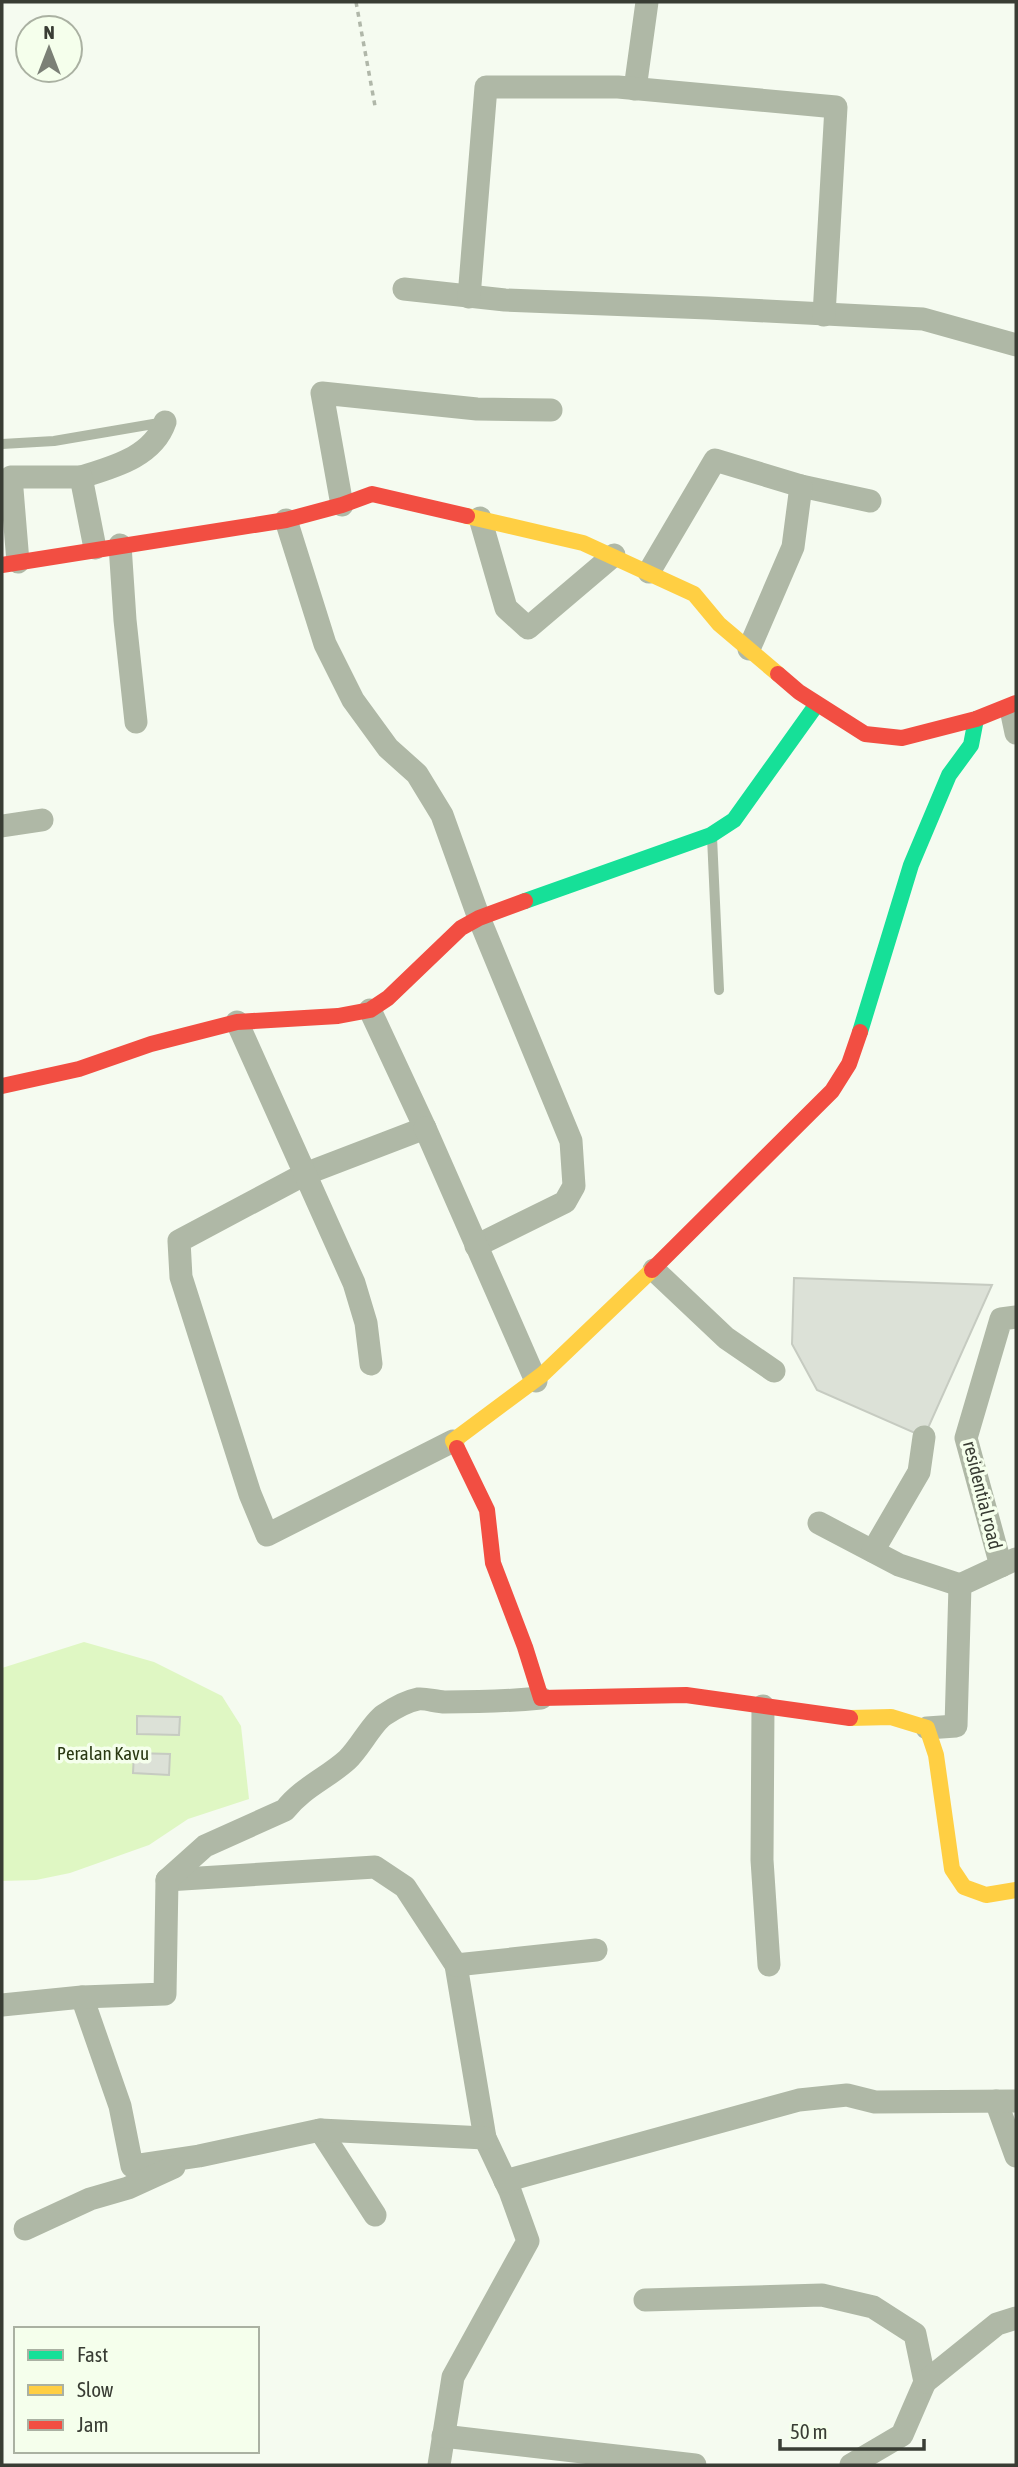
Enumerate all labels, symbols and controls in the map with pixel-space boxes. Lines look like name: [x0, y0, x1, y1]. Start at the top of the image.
north arrow: [14, 14, 84, 84]
text: N: [43, 21, 55, 43]
street label: residential road: [959, 1439, 1007, 1551]
park label: Peralan Kavu: [57, 1742, 149, 1764]
legend: [14, 2327, 259, 2453]
text: Fast: [77, 2342, 108, 2366]
text: Slow: [77, 2377, 114, 2401]
scale bar: [780, 2408, 923, 2452]
text: Jam: [77, 2412, 109, 2436]
text: 50 m: [790, 2419, 828, 2443]

